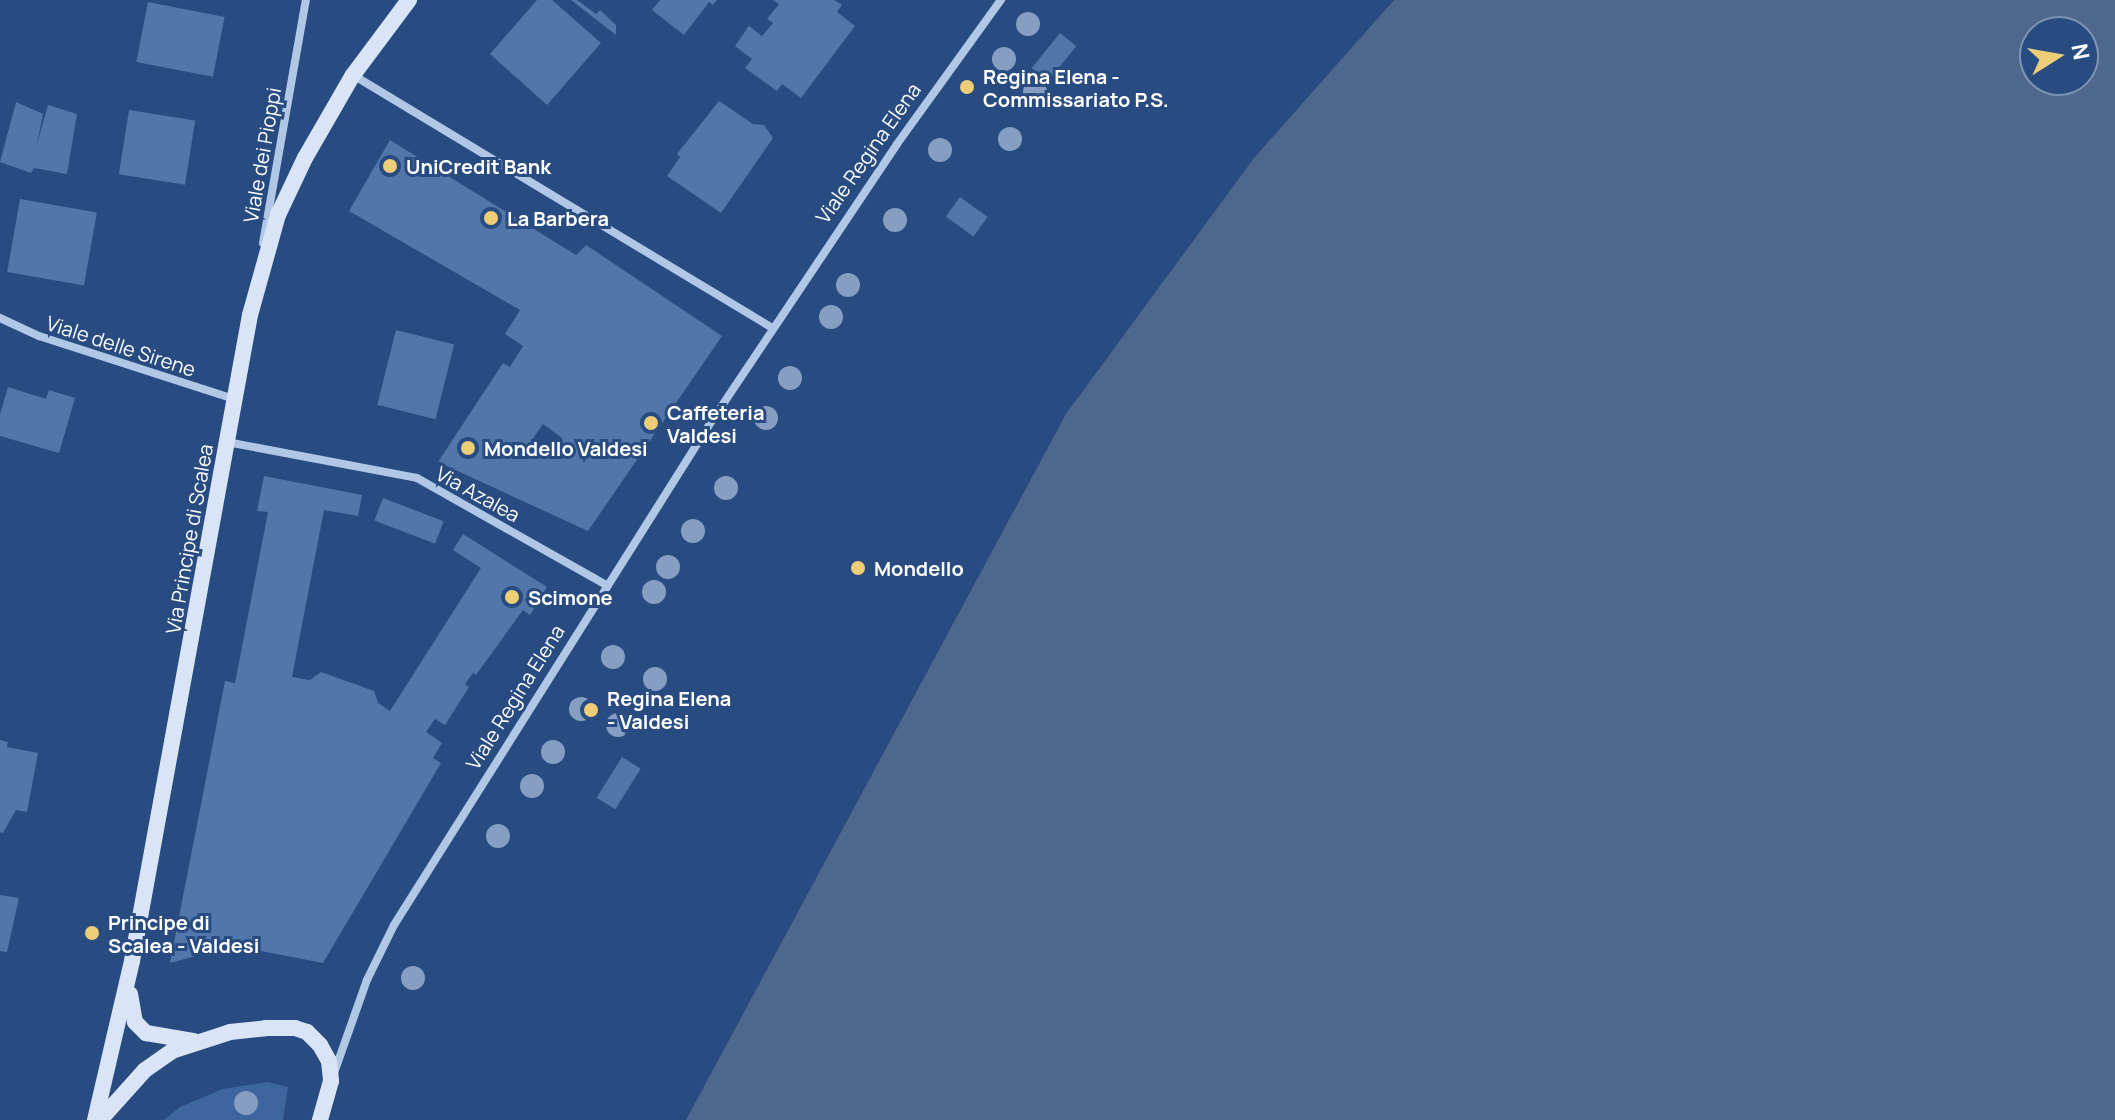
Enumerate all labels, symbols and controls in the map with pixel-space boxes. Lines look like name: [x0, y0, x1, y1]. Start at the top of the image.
north arrow: [2019, 16, 2099, 96]
text: N: [2064, 41, 2097, 62]
place label: Regina Elena - Commissariato P.S.: [983, 64, 1169, 111]
street label: Viale Regina Elena: [811, 78, 925, 228]
marker: Regina Elena - Commissariato P.S.: [958, 78, 976, 96]
street label: Viale dei Pioppi: [238, 85, 286, 225]
place label: UniCredit Bank: [406, 154, 551, 178]
marker: UniCredit Bank: [381, 157, 399, 175]
place label: La Barbera: [507, 206, 609, 230]
marker: La Barbera: [482, 209, 500, 227]
street label: Viale delle Sirene: [43, 311, 199, 381]
place label: Caffeteria Valdesi: [667, 400, 764, 447]
marker: Caffeteria Valdesi: [642, 414, 660, 432]
place label: Mondello Valdesi: [484, 436, 648, 460]
marker: Mondello Valdesi: [459, 439, 477, 457]
street label: Via Principe di Scalea: [160, 442, 218, 636]
street label: Via Azalea: [432, 461, 524, 527]
place label: Mondello: [874, 556, 964, 580]
marker: Mondello: [849, 559, 867, 577]
place label: Scimone: [528, 585, 613, 609]
marker: Scimone: [503, 588, 521, 606]
street label: Viale Regina Elena: [461, 620, 569, 774]
place label: Regina Elena - Valdesi: [607, 686, 731, 733]
marker: Regina Elena - Valdesi: [582, 701, 600, 719]
place label: Principe di Scalea - Valdesi: [108, 910, 259, 957]
marker: Principe di Scalea - Valdesi: [83, 924, 101, 942]

